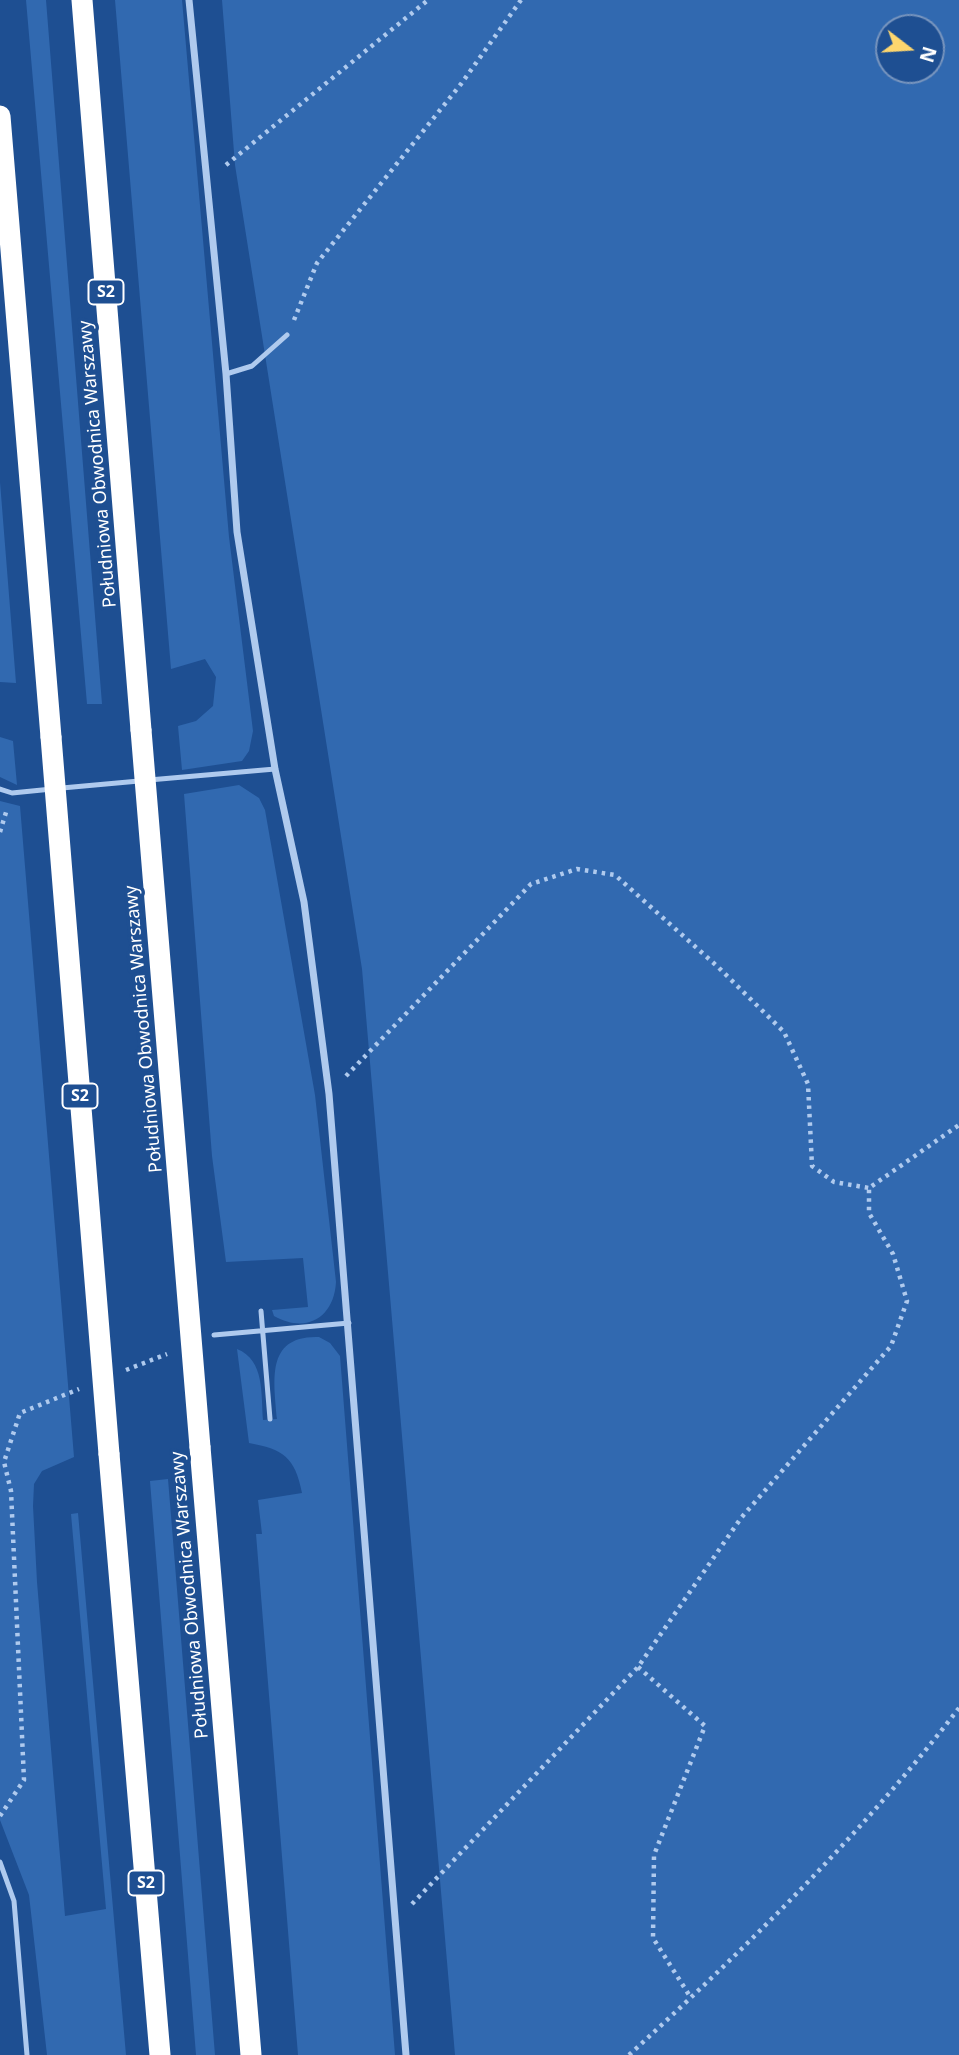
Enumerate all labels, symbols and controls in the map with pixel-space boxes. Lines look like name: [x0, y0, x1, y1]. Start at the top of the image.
north arrow: [875, 14, 945, 84]
text: N: [913, 43, 943, 66]
road number: S2: [88, 280, 124, 304]
street label: Południowa Obwodnica Warszawy: [75, 319, 121, 609]
street label: Południowa Obwodnica Warszawy: [121, 884, 167, 1174]
road number: S2: [62, 1084, 98, 1108]
street label: Południowa Obwodnica Warszawy: [167, 1450, 213, 1740]
road number: S2: [128, 1870, 164, 1896]

